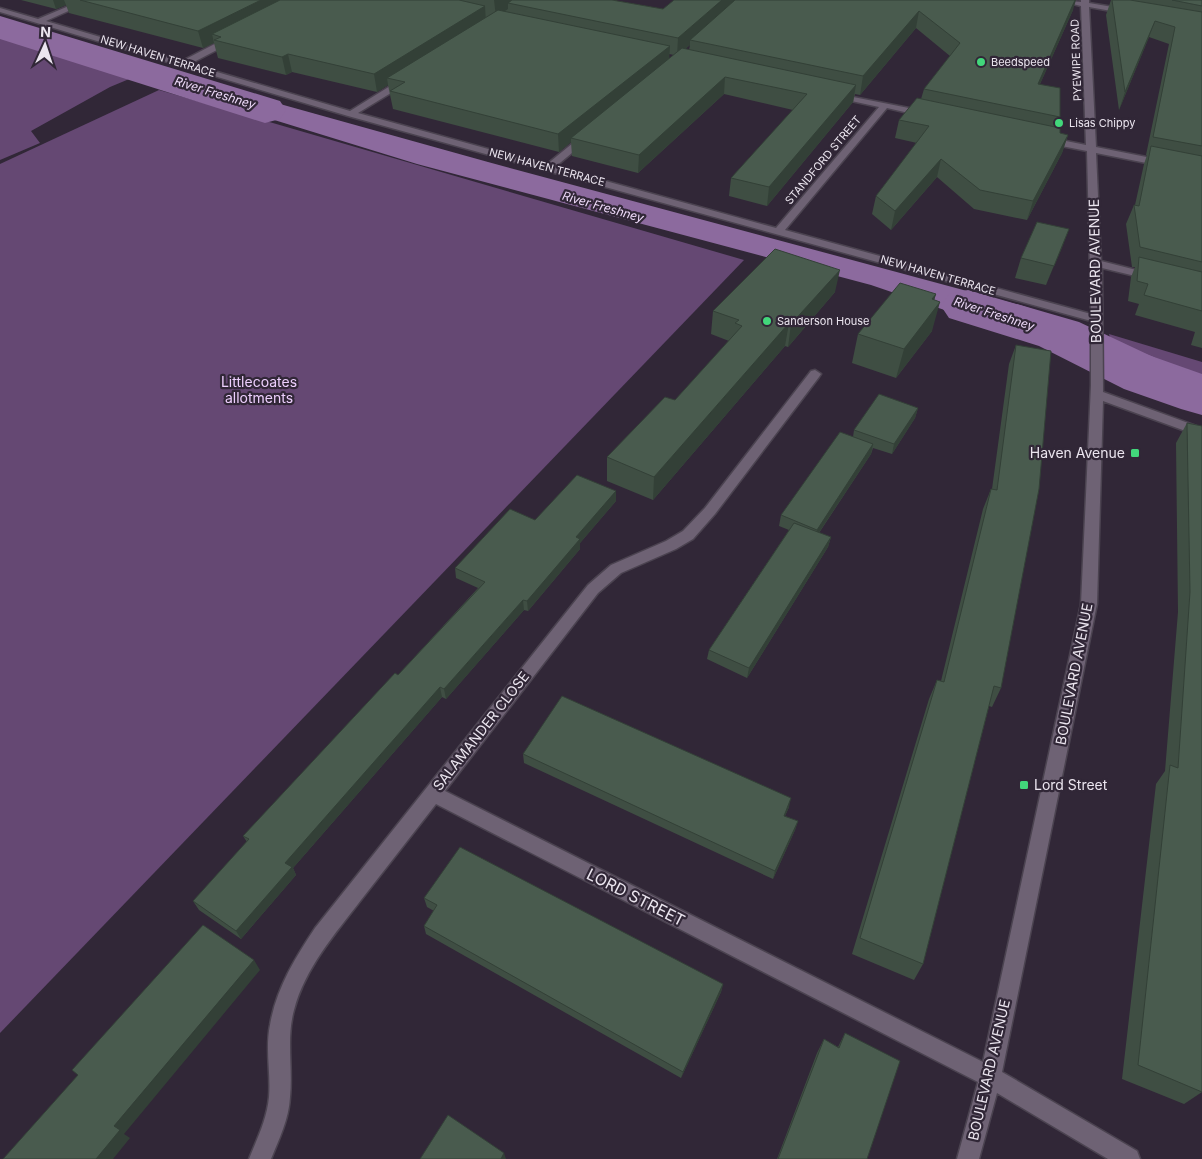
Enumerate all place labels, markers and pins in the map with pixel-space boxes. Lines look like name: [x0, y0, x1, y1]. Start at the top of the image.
place label: Beedspeed: [991, 55, 1050, 69]
marker: Beedspeed: [975, 56, 987, 68]
place label: Lisas Chippy: [1069, 116, 1135, 130]
marker: Lisas Chippy: [1053, 117, 1065, 129]
place label: Sanderson House: [777, 314, 870, 328]
marker: Sanderson House: [761, 315, 773, 327]
place label: Haven Avenue: [1030, 444, 1125, 461]
marker: Haven Avenue: [1129, 447, 1141, 459]
place label: Lord Street: [1034, 776, 1108, 793]
marker: Lord Street: [1018, 779, 1030, 791]

